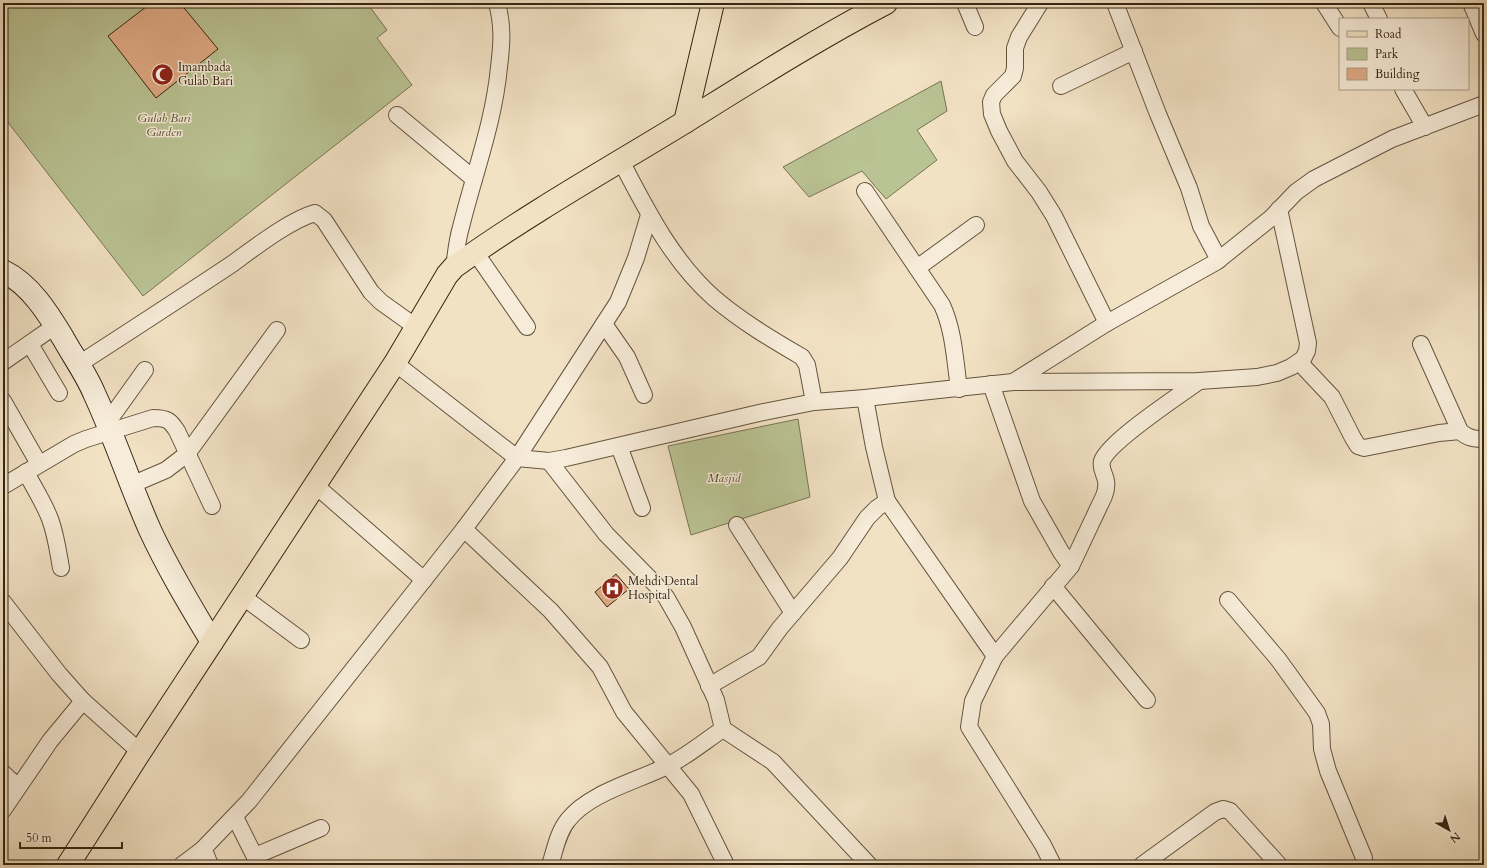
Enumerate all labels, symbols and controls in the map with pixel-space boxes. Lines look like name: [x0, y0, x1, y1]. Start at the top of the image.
legend: [1339, 18, 1469, 90]
text: Road: [1375, 26, 1402, 42]
text: Park: [1375, 46, 1399, 62]
place label: Imambada Gulab Bari: [178, 59, 234, 89]
mosque icon: Imambada Gulab Bari: [149, 61, 175, 87]
text: Building: [1375, 66, 1420, 82]
park label: Gulab Bari Garden: [137, 110, 191, 140]
park label: Masjid: [708, 470, 742, 486]
place label: Mehdi Dental Hospital: [628, 573, 698, 603]
hospital icon: Mehdi Dental Hospital: [600, 575, 626, 601]
north arrow: [1429, 810, 1469, 850]
scale bar: [20, 824, 122, 850]
text: N: [1446, 829, 1463, 847]
text: 50 m: [26, 830, 53, 846]

